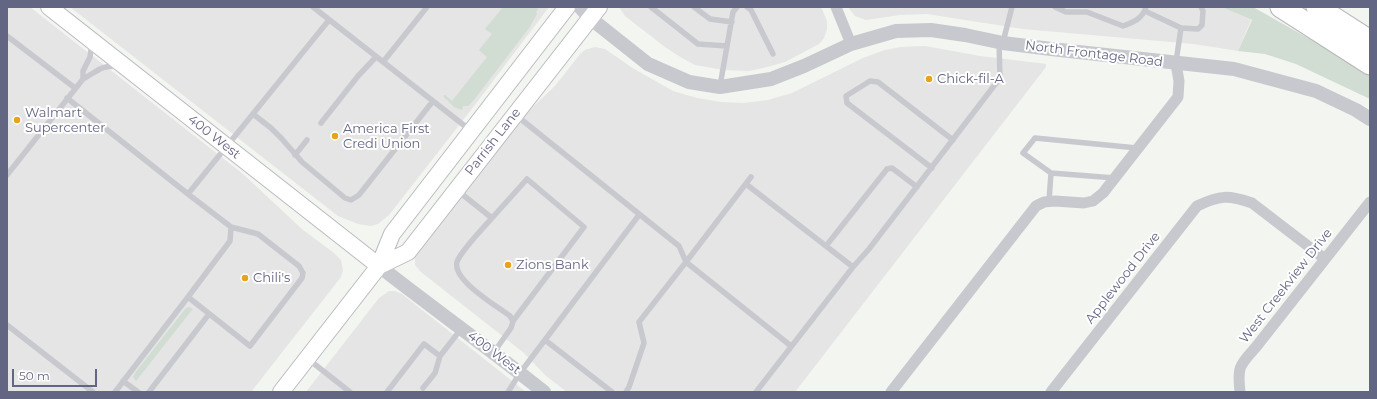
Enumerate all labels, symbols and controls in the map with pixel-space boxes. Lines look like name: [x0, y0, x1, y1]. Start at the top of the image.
street label: North Frontage Road: [1024, 38, 1164, 70]
place label: Chick-fil-A: [937, 71, 1004, 87]
marker: Chick-fil-A: [924, 74, 934, 84]
place label: Walmart Supercenter: [25, 105, 105, 136]
street label: Parrish Lane: [462, 105, 524, 179]
street label: 400 West: [185, 112, 243, 162]
marker: Walmart Supercenter: [12, 115, 22, 125]
place label: America First Credi Union: [343, 121, 430, 152]
marker: America First Credi Union: [330, 131, 340, 141]
street label: West Creekview Drive: [1236, 226, 1336, 346]
street label: Applewood Drive: [1082, 229, 1164, 327]
place label: Zions Bank: [516, 257, 589, 273]
marker: Zions Bank: [503, 260, 513, 270]
place label: Chili's: [253, 270, 290, 286]
marker: Chili's: [240, 273, 250, 283]
street label: 400 West: [464, 328, 524, 378]
scale bar: [14, 361, 99, 387]
text: 50 m: [19, 368, 50, 383]

